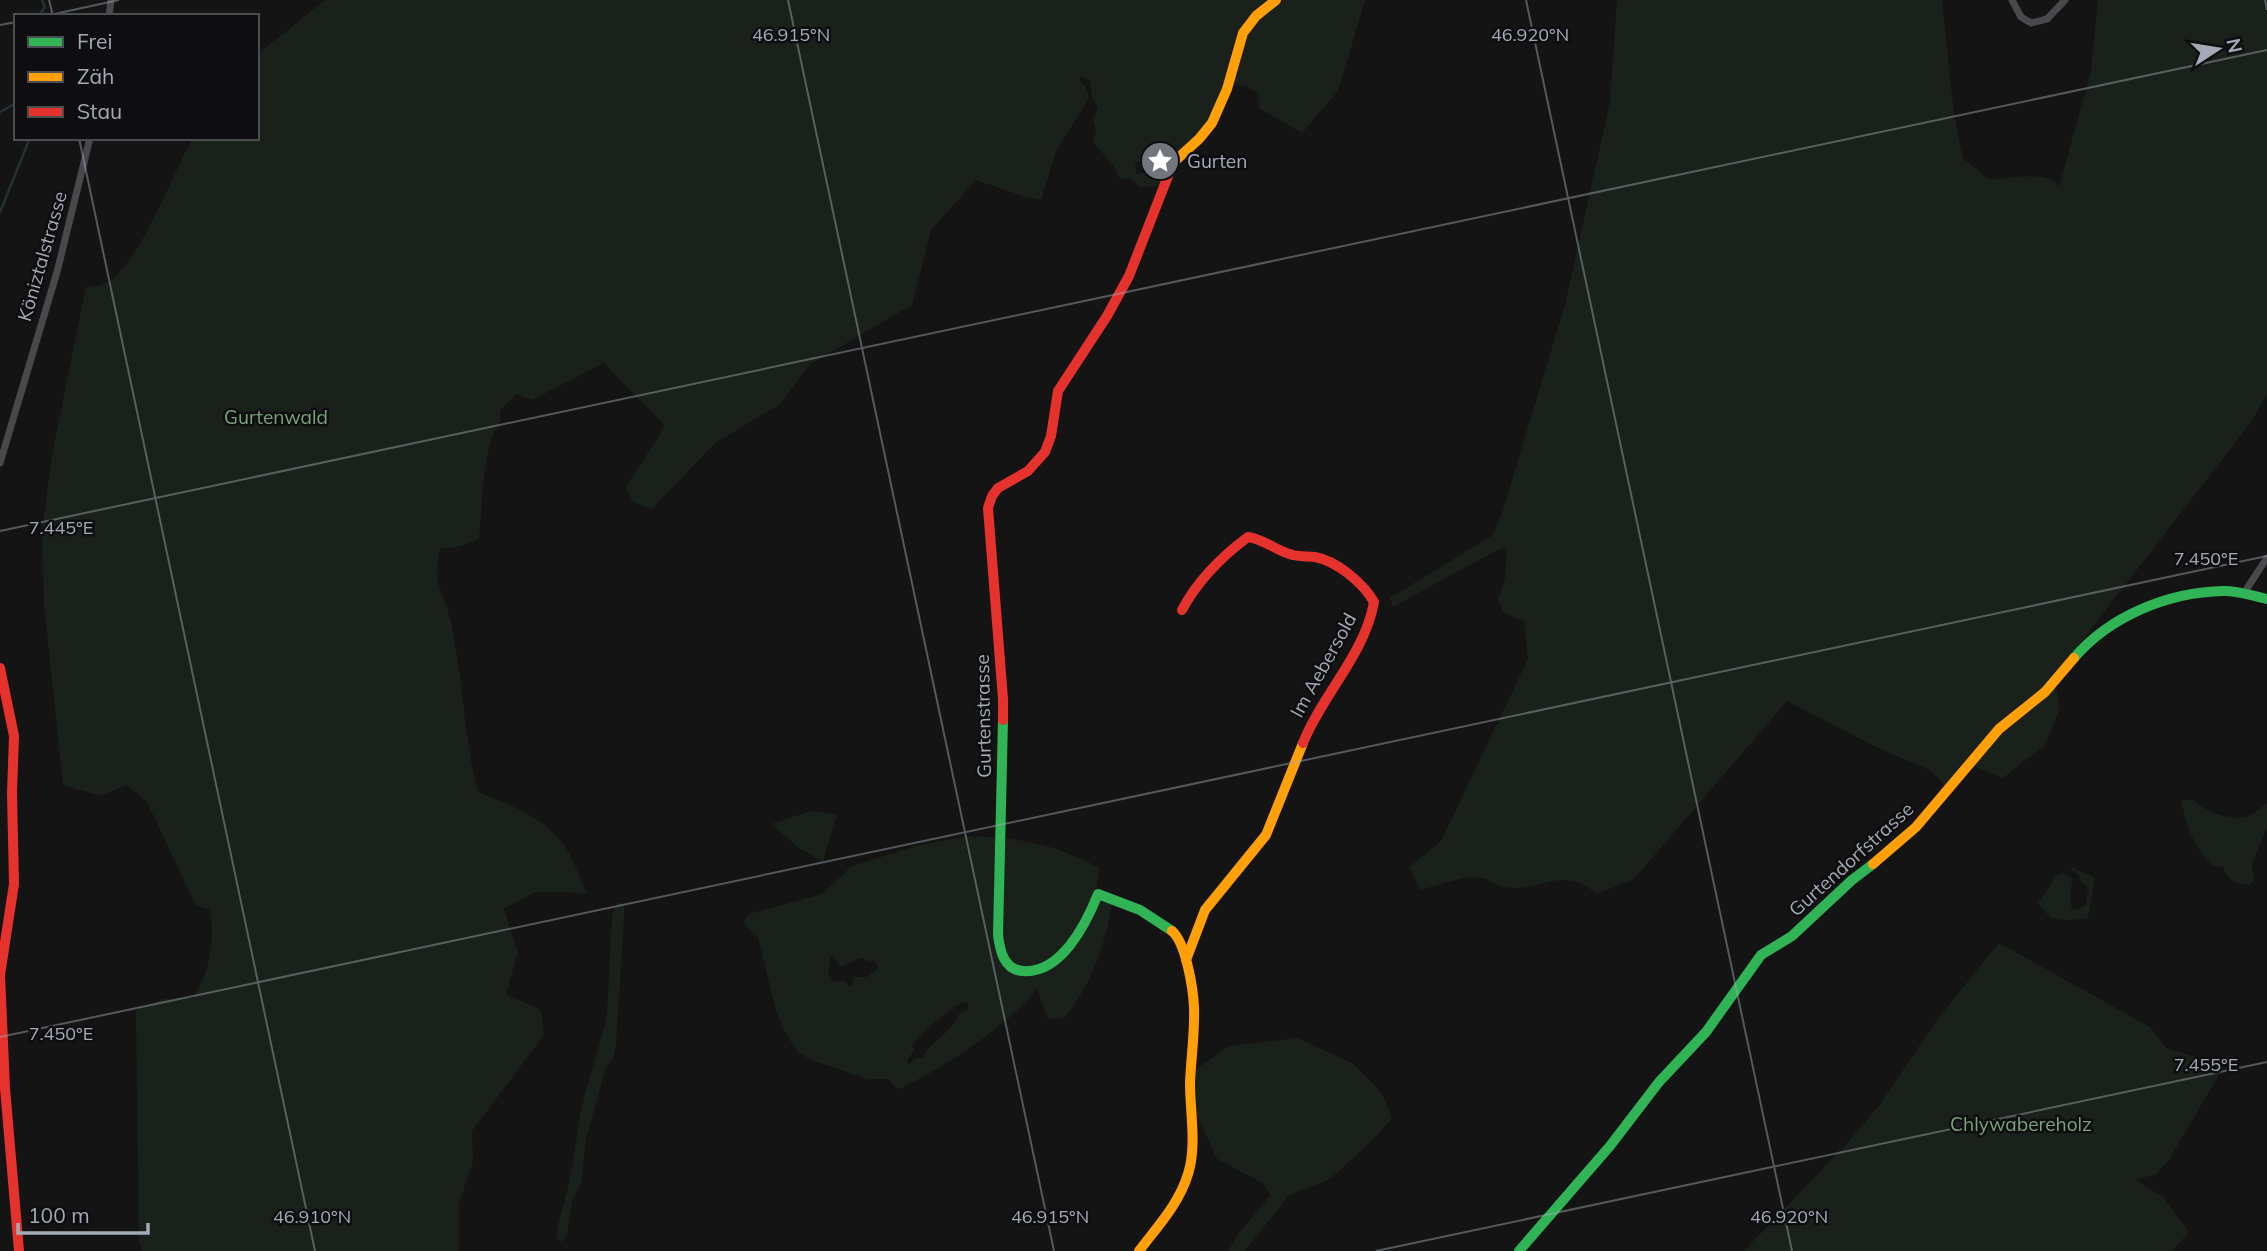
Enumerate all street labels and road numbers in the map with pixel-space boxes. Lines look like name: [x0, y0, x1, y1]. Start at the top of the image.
street label: Köniztalstrasse: [12, 188, 72, 324]
street label: Im Aebersold: [1285, 609, 1361, 721]
street label: Gurtenstrasse: [970, 654, 996, 778]
street label: Gurtendorfstrasse: [1784, 797, 1918, 921]

